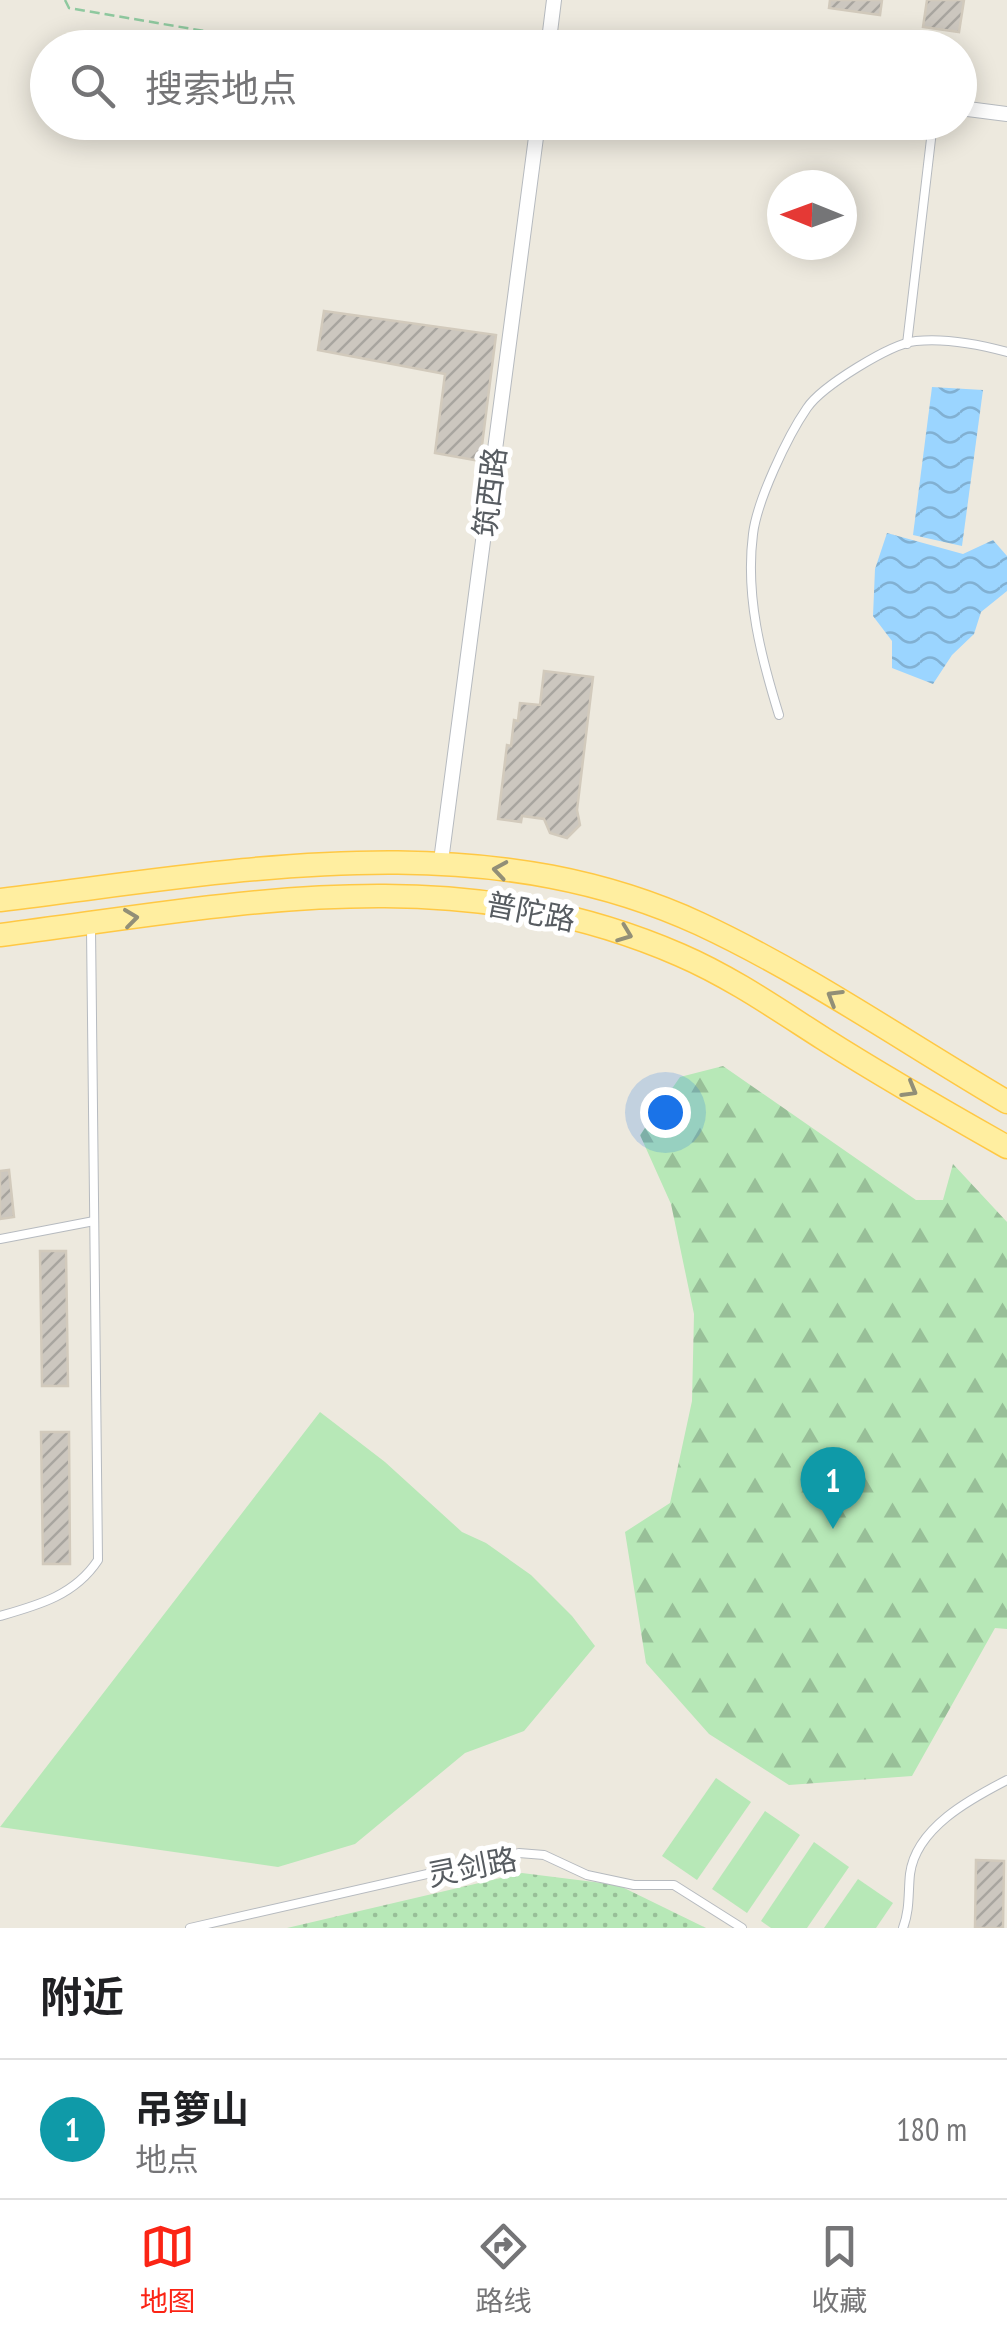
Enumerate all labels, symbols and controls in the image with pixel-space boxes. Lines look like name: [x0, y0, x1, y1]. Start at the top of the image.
search box: [30, 30, 977, 140]
icon: search: [65, 58, 120, 113]
text: 搜索地点: [145, 63, 297, 112]
north arrow: [767, 170, 857, 260]
street label: 筑西路: [464, 445, 514, 539]
one-way arrow: [492, 860, 509, 881]
street label: 普陀路: [483, 883, 579, 939]
one-way arrow: [124, 908, 140, 929]
one-way arrow: [616, 922, 633, 943]
one-way arrow: [826, 990, 844, 1009]
one-way arrow: [899, 1078, 917, 1097]
your location: [640, 1087, 691, 1138]
pin: 1: [800, 1446, 866, 1529]
street label: 灵剑路: [424, 1838, 520, 1894]
text: 附近: [40, 1969, 124, 2024]
text: 吊箩山: [135, 2084, 249, 2133]
text: 1: [65, 2108, 80, 2150]
text: 180 m: [896, 2108, 967, 2150]
text: 地点: [135, 2138, 199, 2180]
tab: 地图: [140, 2219, 196, 2319]
tab: 路线: [475, 2219, 531, 2319]
tab: 收藏: [811, 2219, 867, 2319]

